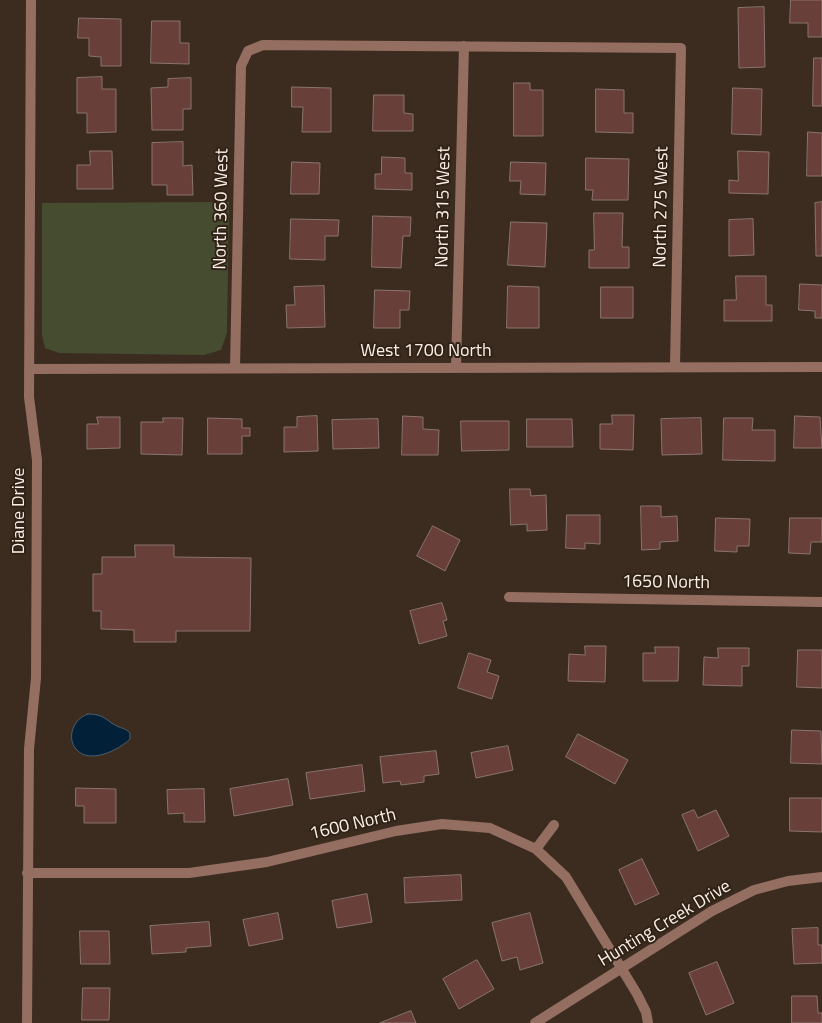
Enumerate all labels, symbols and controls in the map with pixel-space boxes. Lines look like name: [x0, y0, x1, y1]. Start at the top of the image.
street label: North 315 West: [432, 146, 456, 268]
street label: North 275 West: [650, 146, 674, 268]
street label: North 360 West: [210, 148, 234, 270]
street label: West 1700 North: [360, 341, 492, 363]
street label: Diane Drive: [9, 468, 31, 554]
street label: 1650 North: [622, 571, 710, 595]
street label: 1600 North: [308, 805, 398, 845]
street label: Hunting Creek Drive: [595, 876, 735, 972]

